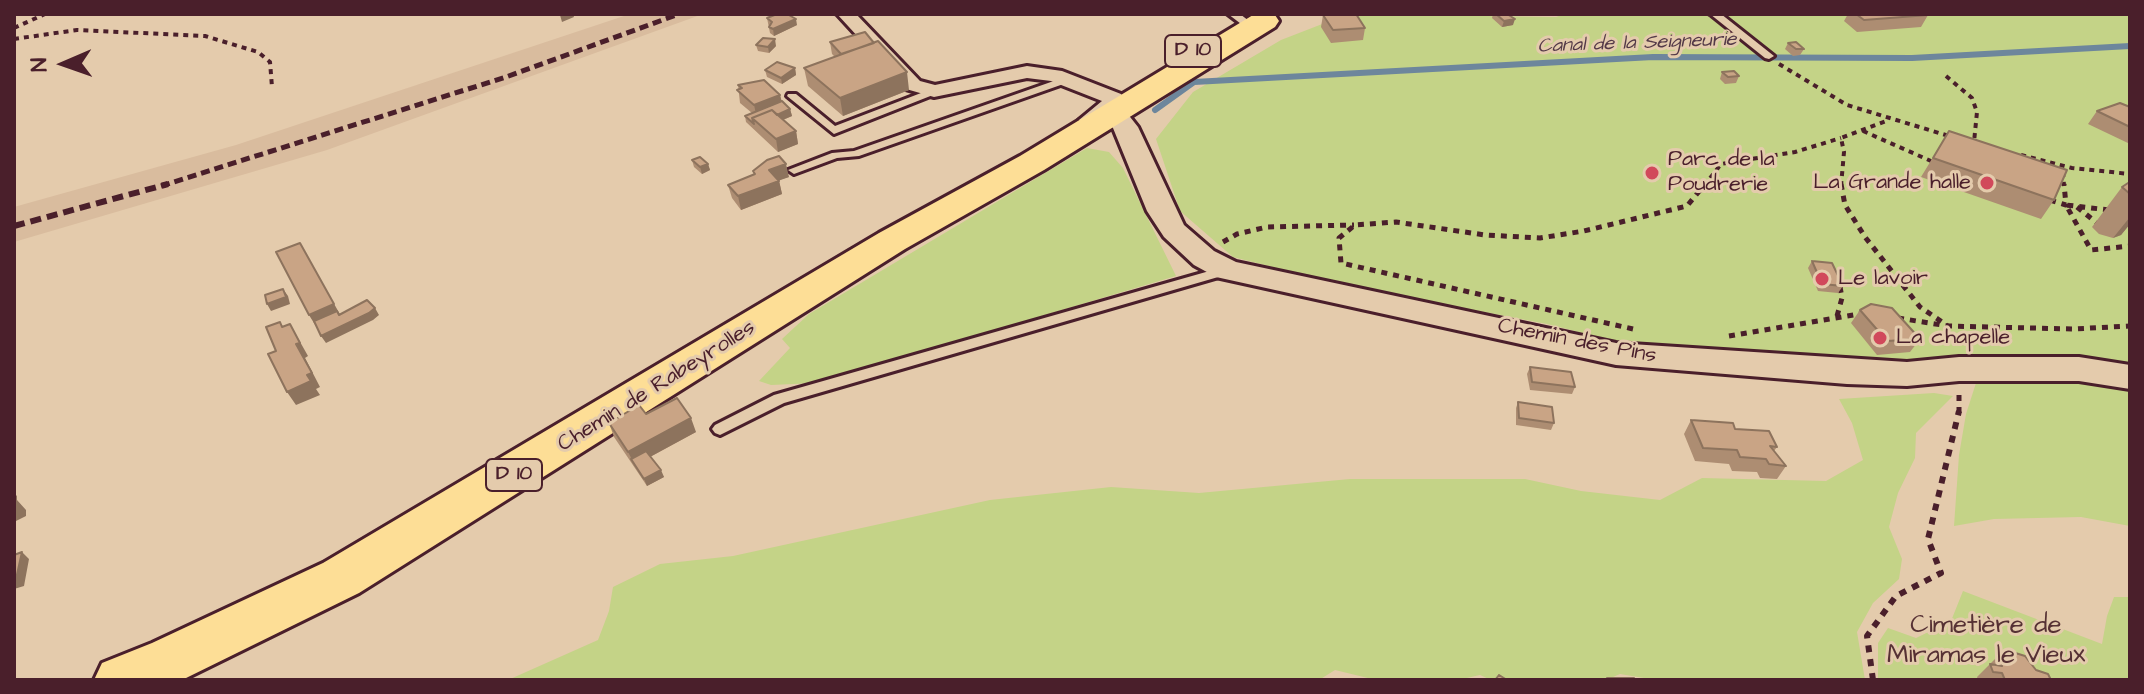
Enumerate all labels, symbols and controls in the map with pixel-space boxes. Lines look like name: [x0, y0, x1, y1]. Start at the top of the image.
north arrow: [24, 24, 104, 104]
water label: Canal de la Seigneurie: [1537, 29, 1737, 59]
road number: D 10: [1165, 35, 1221, 67]
text: N: [24, 57, 55, 72]
place label: Parc de la Poudrerie: [1668, 147, 1775, 198]
marker: Parc de la Poudrerie: [1643, 164, 1661, 182]
place label: La Grande halle: [1813, 170, 1971, 196]
marker: La Grande halle: [1978, 174, 1996, 192]
place label: Le lavoir: [1838, 266, 1928, 292]
marker: Le lavoir: [1813, 270, 1831, 288]
street label: Chemin des Pins: [1495, 314, 1659, 370]
street label: Chemin de Rabeyrolles: [553, 315, 761, 459]
place label: La chapelle: [1896, 325, 2010, 351]
marker: La chapelle: [1871, 329, 1889, 347]
road number: D 10: [486, 459, 542, 491]
park label: Cimetière de Miramas le Vieux: [1887, 611, 2085, 672]

